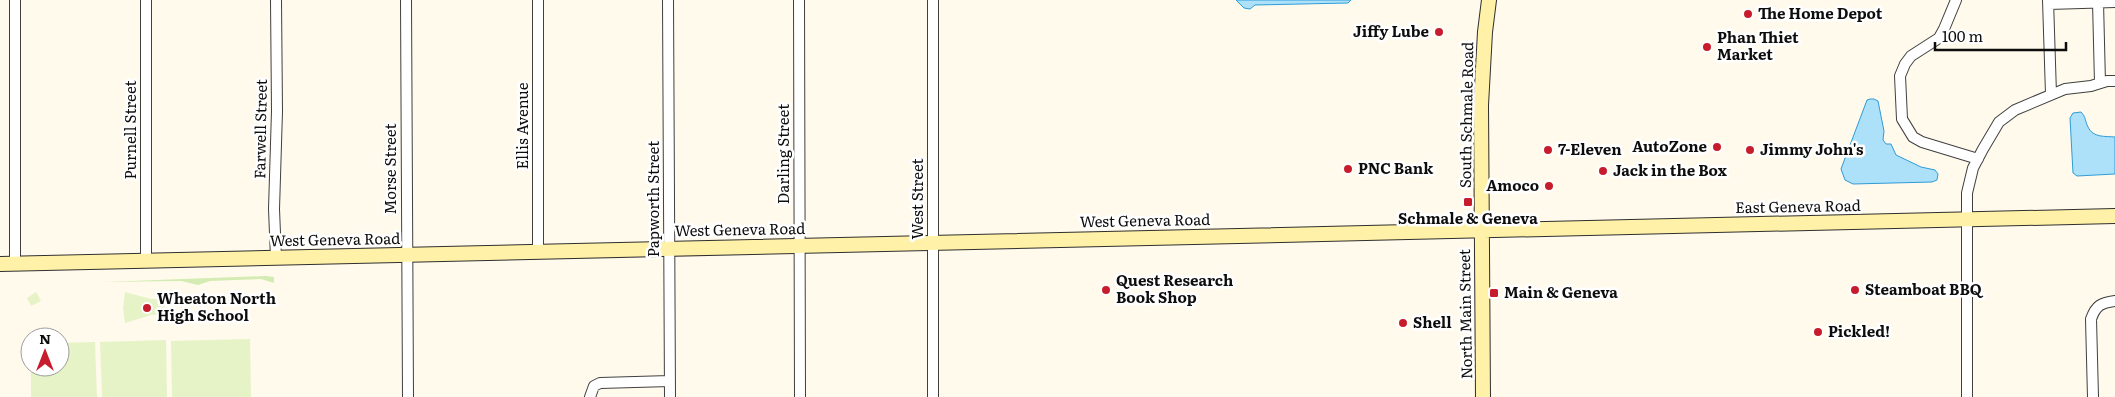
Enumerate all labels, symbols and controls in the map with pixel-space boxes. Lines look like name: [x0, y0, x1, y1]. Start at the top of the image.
place label: The Home Depot: [1758, 1, 1883, 24]
marker: The Home Depot: [1742, 8, 1754, 20]
place label: Jiffy Lube: [1353, 19, 1429, 42]
scale bar: [1935, 20, 2066, 52]
text: 100 m: [1942, 24, 1983, 47]
place label: Phan Thiet Market: [1717, 25, 1799, 65]
marker: Jiffy Lube: [1433, 26, 1445, 38]
street label: South Schmale Road: [1453, 41, 1478, 188]
marker: Phan Thiet Market: [1701, 41, 1713, 53]
street label: Farwell Street: [247, 79, 272, 179]
street label: Purnell Street: [118, 80, 141, 180]
street label: Ellis Avenue: [510, 82, 533, 169]
street label: Darling Street: [771, 104, 794, 204]
street label: Morse Street: [378, 124, 401, 214]
place label: AutoZone: [1632, 134, 1708, 157]
place label: 7-Eleven: [1558, 137, 1622, 160]
place label: Jimmy John's: [1760, 137, 1864, 160]
street label: Papworth Street: [641, 141, 664, 257]
marker: AutoZone: [1711, 141, 1723, 153]
marker: 7-Eleven: [1542, 144, 1554, 156]
marker: Jimmy John's: [1744, 144, 1756, 156]
place label: PNC Bank: [1358, 156, 1434, 179]
street label: West Street: [905, 158, 928, 240]
place label: Jack in the Box: [1613, 158, 1727, 181]
marker: PNC Bank: [1342, 163, 1354, 175]
marker: Jack in the Box: [1597, 165, 1609, 177]
place label: Amoco: [1486, 173, 1539, 196]
marker: Amoco: [1543, 180, 1555, 192]
street label: East Geneva Road: [1735, 193, 1861, 218]
marker: Schmale & Geneva: [1462, 196, 1474, 208]
place label: Schmale & Geneva: [1398, 206, 1538, 229]
street label: West Geneva Road: [1079, 207, 1211, 232]
street label: West Geneva Road: [674, 216, 806, 241]
street label: West Geneva Road: [269, 226, 401, 251]
street label: North Main Street: [1452, 249, 1477, 379]
place label: Quest Research Book Shop: [1116, 268, 1233, 308]
place label: Steamboat BBQ: [1865, 277, 1984, 300]
place label: Main & Geneva: [1504, 280, 1618, 303]
marker: Quest Research Book Shop: [1100, 284, 1112, 296]
marker: Steamboat BBQ: [1849, 284, 1861, 296]
place label: Wheaton North High School: [157, 286, 276, 326]
marker: Main & Geneva: [1488, 287, 1500, 299]
marker: Wheaton North High School: [141, 302, 153, 314]
place label: Shell: [1413, 310, 1452, 333]
marker: Shell: [1397, 317, 1409, 329]
place label: Pickled!: [1828, 319, 1890, 342]
marker: Pickled!: [1812, 326, 1824, 338]
north arrow: [20, 327, 70, 377]
text: N: [39, 328, 51, 348]

